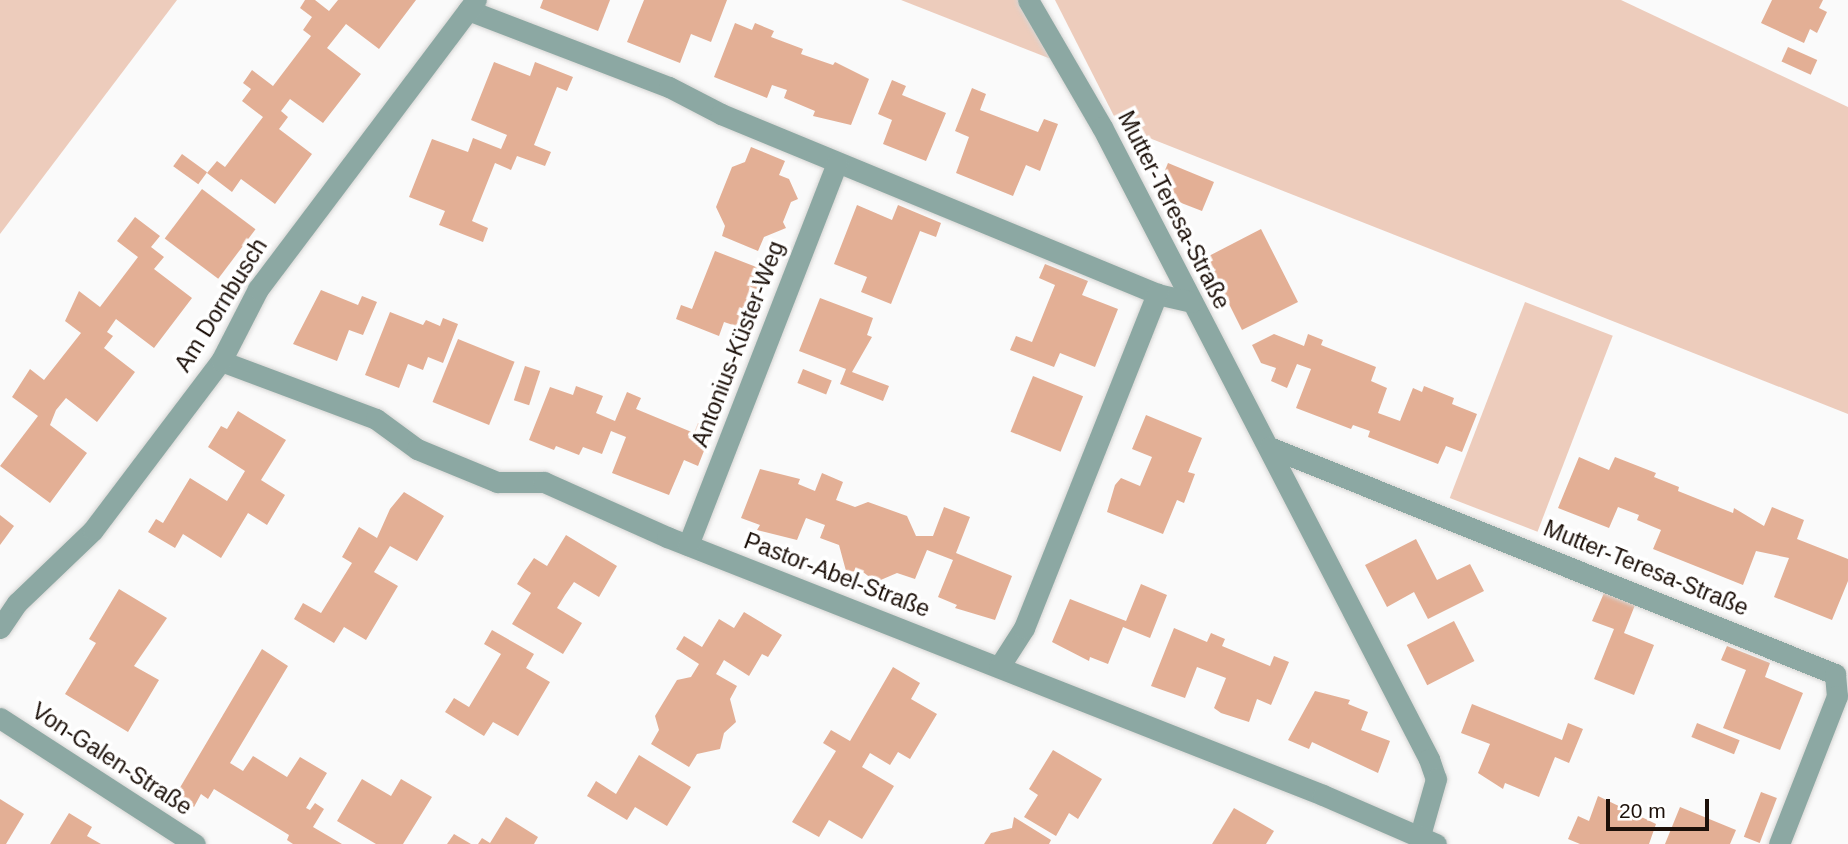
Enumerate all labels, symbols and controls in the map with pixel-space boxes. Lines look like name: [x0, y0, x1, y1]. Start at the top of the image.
street label: Mutter-Teresa-Straße: [1112, 106, 1236, 314]
street label: Am Dornbusch: [169, 233, 273, 377]
street label: Antonius-Küster-Weg: [686, 237, 790, 451]
street label: Mutter-Teresa-Straße: [1540, 514, 1752, 622]
street label: Pastor-Abel-Straße: [740, 527, 934, 623]
street label: Von-Galen-Straße: [27, 697, 197, 821]
scale bar: [1610, 784, 1713, 828]
text: 20 m: [1619, 799, 1666, 822]

